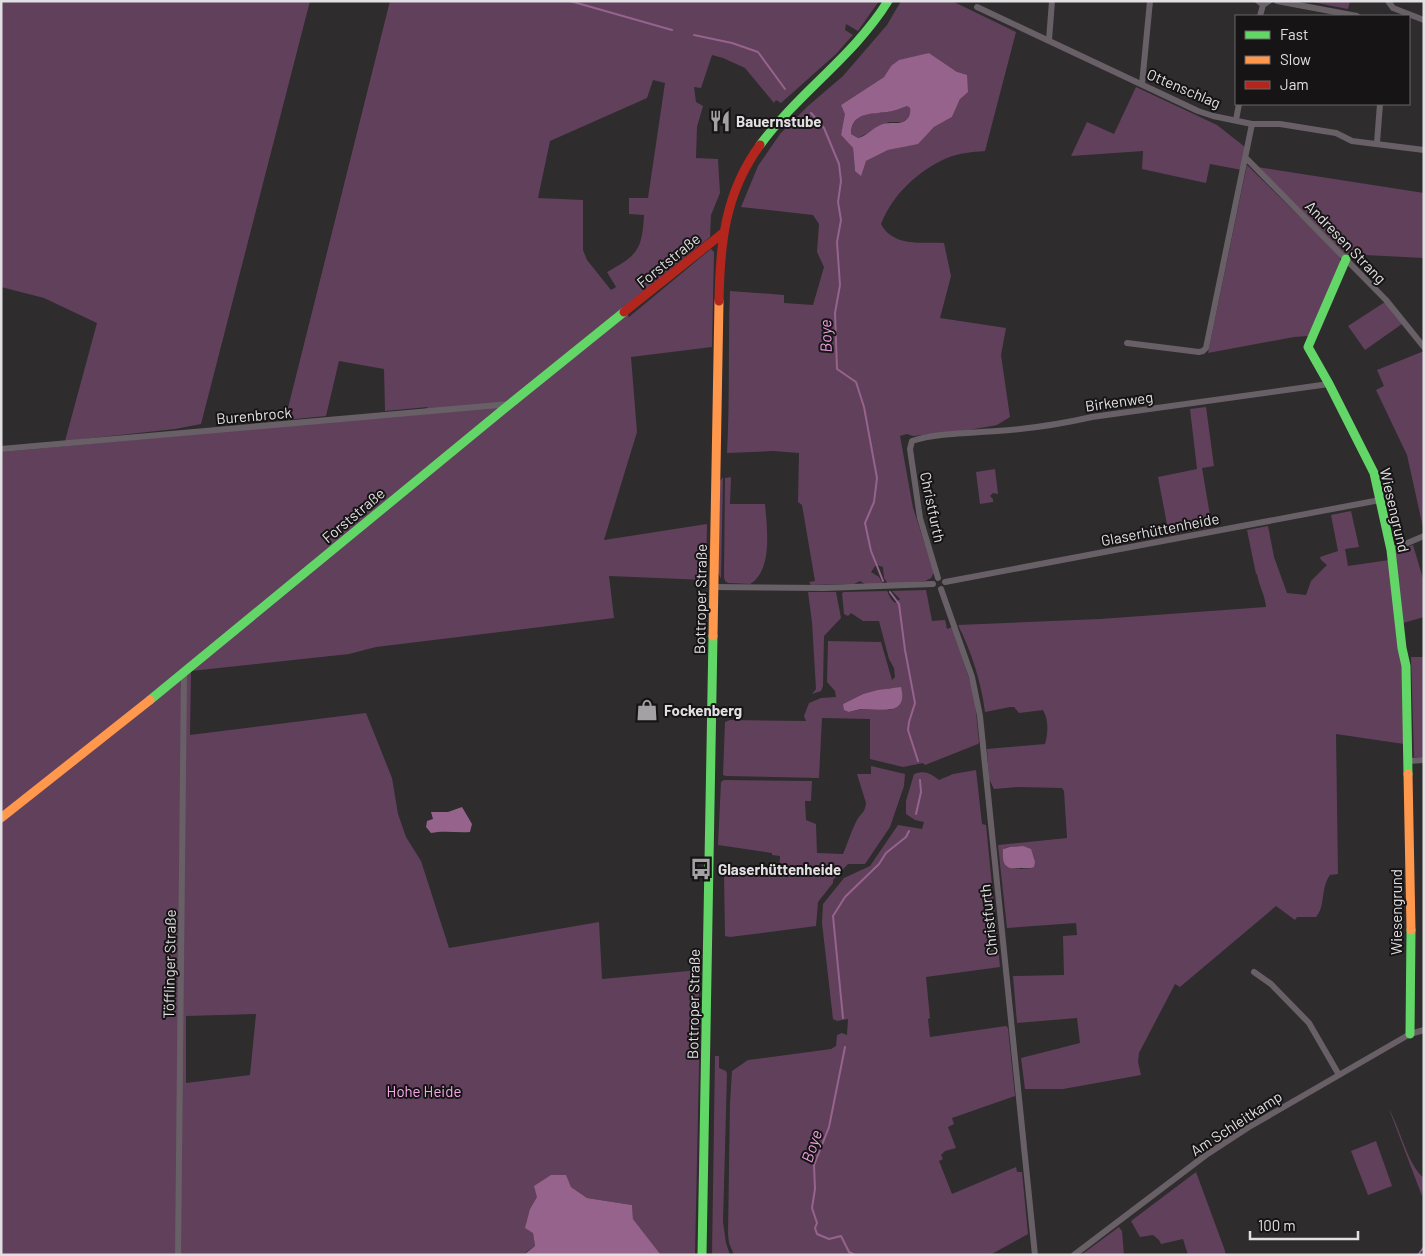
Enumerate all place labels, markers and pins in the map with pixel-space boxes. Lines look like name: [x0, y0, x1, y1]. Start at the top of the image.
restaurant icon: Bauernstube: [707, 108, 733, 134]
place label: Bauernstube: [736, 112, 822, 130]
shop icon: Fockenberg: [634, 697, 660, 723]
place label: Fockenberg: [664, 701, 742, 719]
bus stop icon: Glaserhüttenheide: [688, 856, 714, 882]
place label: Glaserhüttenheide: [718, 860, 841, 878]

